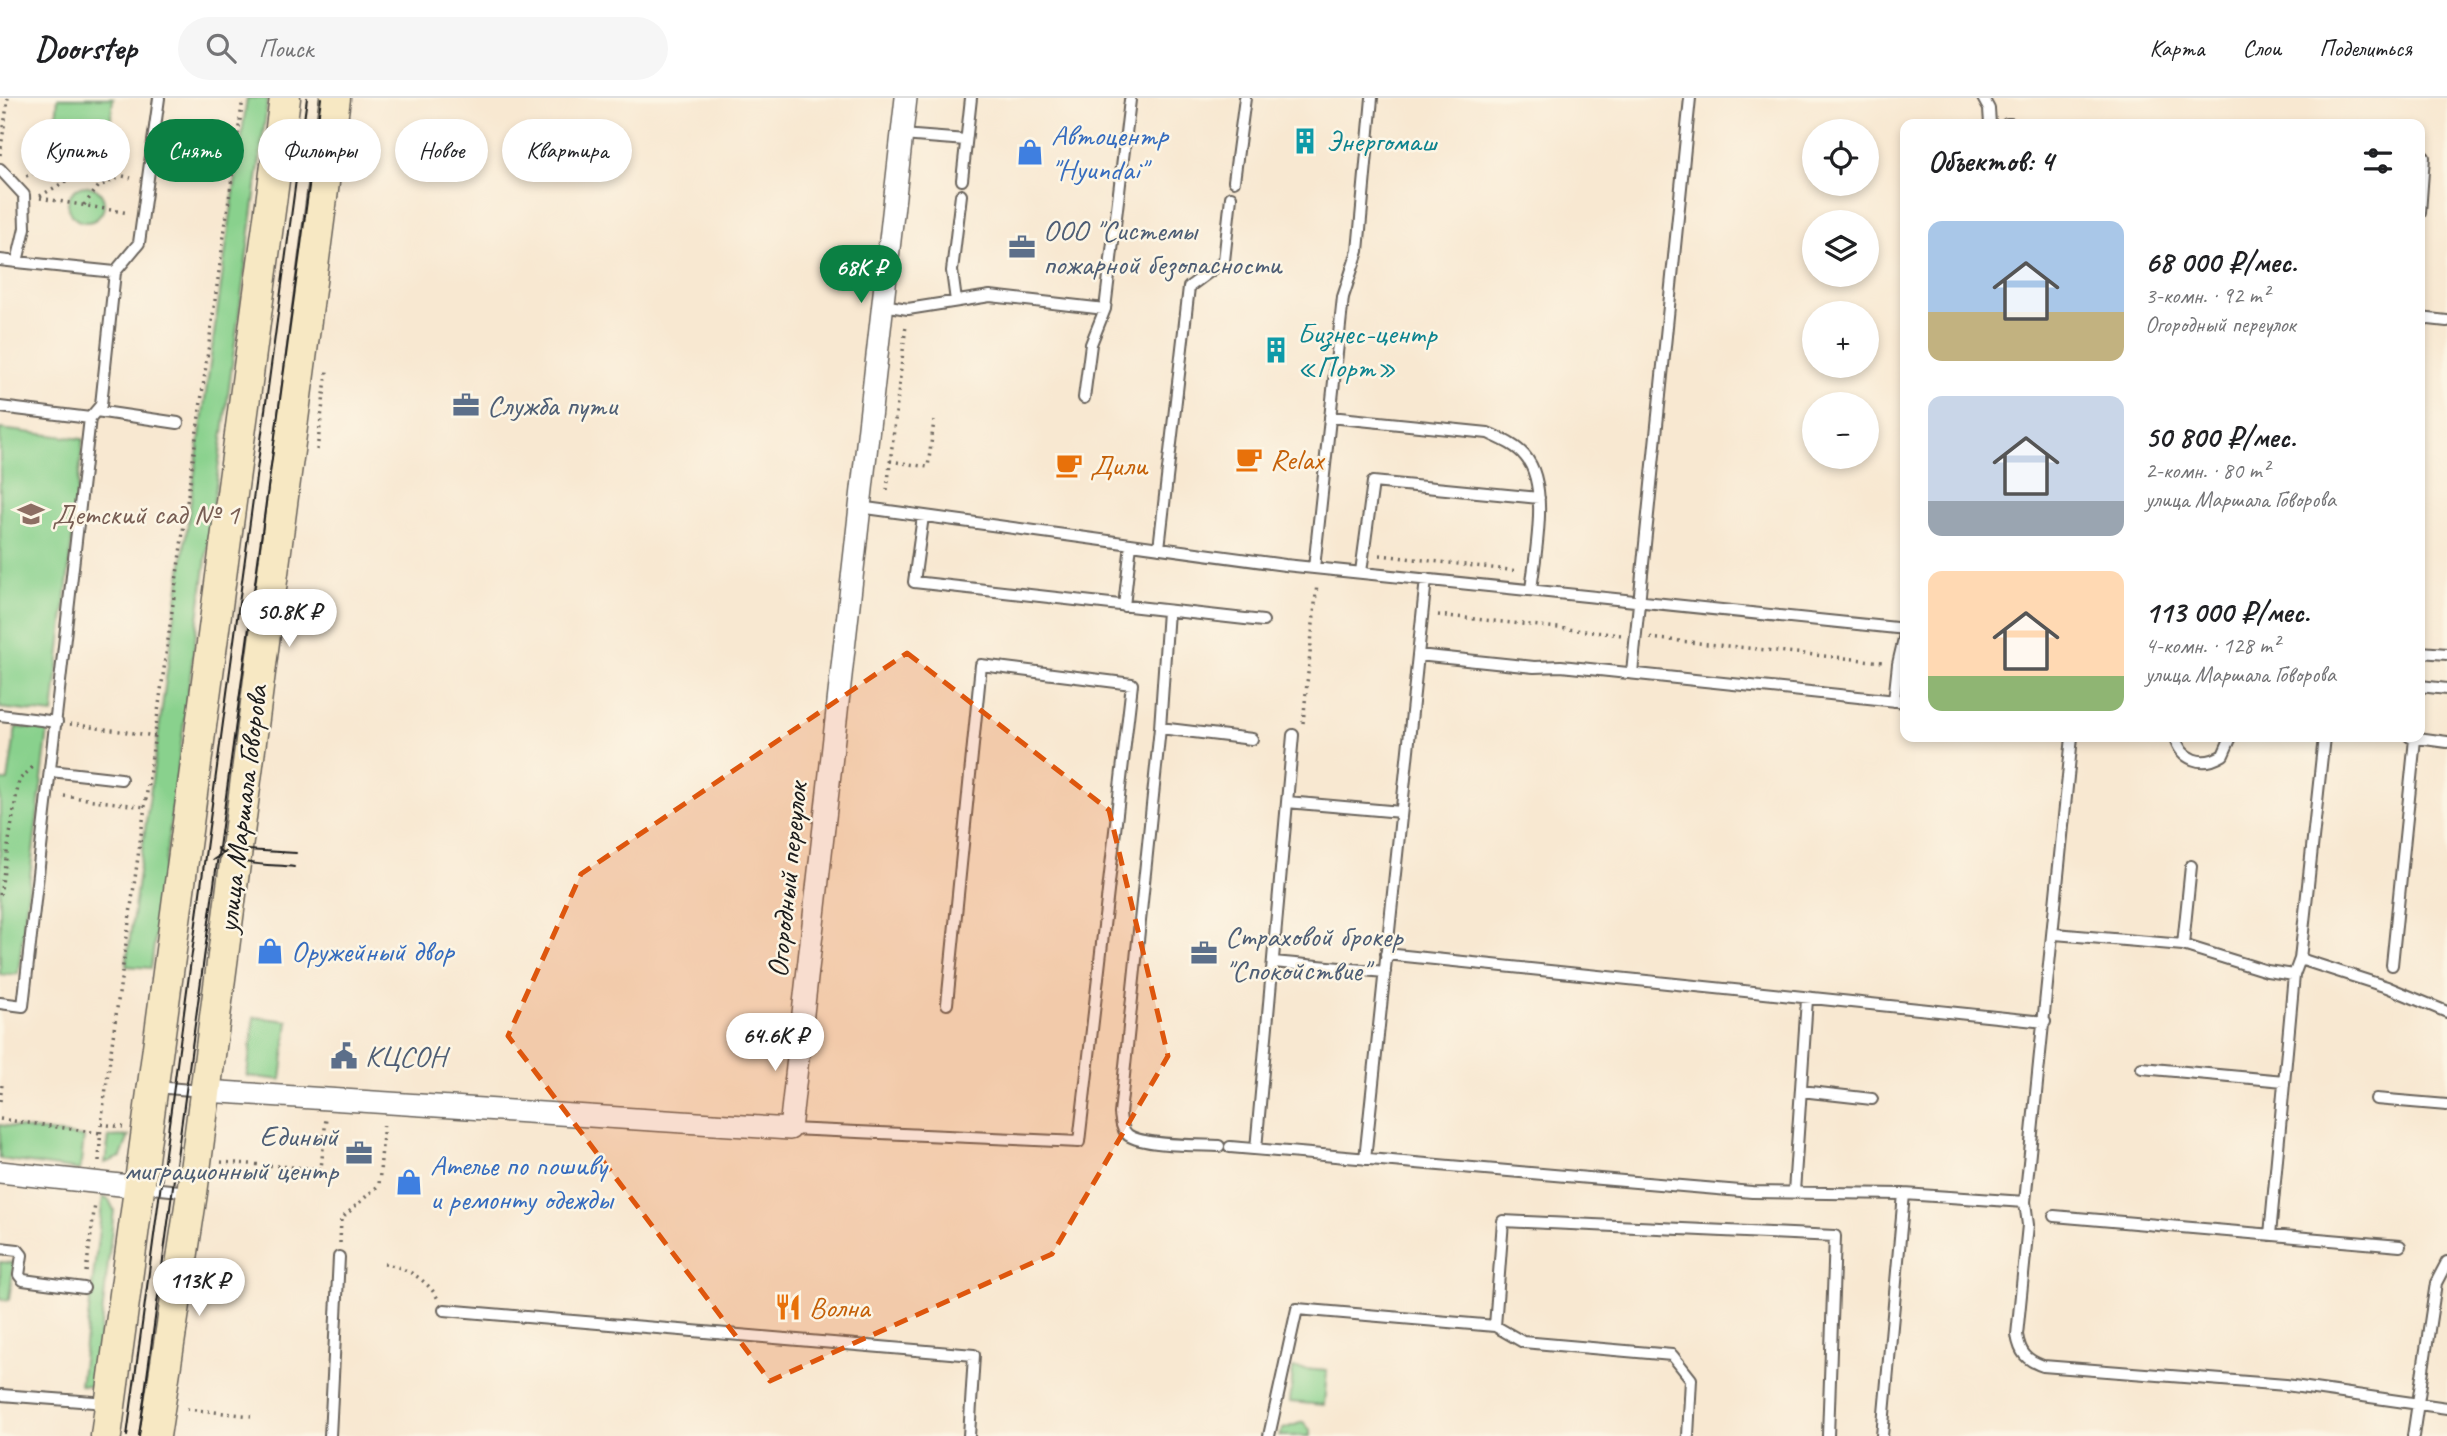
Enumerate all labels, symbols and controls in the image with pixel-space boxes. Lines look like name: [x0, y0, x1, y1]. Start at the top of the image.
search box: [178, 17, 668, 80]
text: Doorstep: [35, 27, 136, 69]
icon: search: [202, 29, 240, 67]
text: Поиск: [258, 32, 313, 65]
text: Карта: [2150, 33, 2204, 63]
text: Слои: [2242, 33, 2281, 63]
text: Поделиться: [2319, 33, 2412, 63]
place label: Автоцентр "Hyundai": [1051, 116, 1170, 188]
chip: Купить: [21, 119, 130, 182]
chip: Снять: [144, 119, 244, 182]
chip: Фильтры: [258, 119, 381, 182]
chip: Новое: [395, 119, 488, 182]
chip: Квартира: [502, 119, 632, 182]
map controls: [1802, 119, 1879, 469]
button: locate: [1802, 119, 1879, 196]
place label: Энергомаш: [1326, 122, 1438, 160]
building icon: Энергомаш: [1290, 126, 1320, 156]
shop icon: Автоцентр "Hyundai": [1015, 137, 1045, 167]
text: Объектов: 4: [1928, 142, 2053, 180]
icon: filters: [2359, 142, 2397, 180]
button: layers: [1802, 210, 1879, 287]
place label: ООО "Системы пожарной безопасности: [1043, 211, 1283, 283]
office icon: ООО "Системы пожарной безопасности: [1007, 232, 1037, 262]
text: 68 000 ₽/мес.: [2145, 243, 2297, 281]
pin: 68K ₽: [812, 246, 910, 305]
icon: home: [1984, 249, 2068, 333]
text: 68K ₽: [836, 253, 886, 282]
text: 3-комн. · 92 m²: [2145, 281, 2269, 310]
button: +: [1802, 301, 1879, 378]
text: Огородный переулок: [2145, 310, 2295, 339]
place label: Бизнес-центр «Порт»: [1297, 314, 1438, 386]
building icon: Бизнес-центр «Порт»: [1261, 335, 1291, 365]
place label: Служба пути: [487, 386, 619, 424]
office icon: Служба пути: [451, 390, 481, 420]
button: −: [1802, 392, 1879, 469]
text: 50 800 ₽/мес.: [2145, 418, 2296, 456]
icon: home: [1984, 424, 2068, 508]
place label: Relax: [1270, 440, 1326, 478]
cafe icon: Relax: [1234, 444, 1264, 474]
place label: Дили: [1090, 446, 1149, 484]
cafe icon: Дили: [1054, 450, 1084, 480]
text: 2-комн. · 80 m²: [2145, 456, 2269, 485]
text: улица Маршала Говорова: [2145, 485, 2336, 514]
place label: Детский сад № 1: [52, 495, 241, 533]
school or university icon: Детский сад № 1: [16, 499, 46, 529]
pin: 50.8K ₽: [224, 589, 354, 649]
text: 113 000 ₽/мес.: [2145, 593, 2310, 631]
text: 50.8K ₽: [257, 597, 321, 626]
icon: home: [1984, 599, 2068, 683]
text: 4-комн. · 128 m²: [2145, 631, 2279, 660]
text: улица Маршала Говорова: [2145, 660, 2336, 689]
street label: улица Маршала Говорова: [208, 681, 276, 937]
street label: Огородный переулок: [758, 778, 816, 980]
place label: Страховой брокер "Спокойствие": [1225, 917, 1404, 989]
place label: Оружейный двор: [291, 932, 455, 970]
shop icon: Оружейный двор: [255, 936, 285, 966]
office icon: Страховой брокер "Спокойствие": [1189, 938, 1219, 968]
pin: 64.6K ₽: [710, 1014, 840, 1073]
text: 64.6K ₽: [742, 1021, 808, 1050]
place label: КЦСОН: [365, 1037, 451, 1075]
public building icon: КЦСОН: [329, 1041, 359, 1071]
place label: Единый миграционный центр: [124, 1117, 340, 1189]
office icon: Единый миграционный центр: [344, 1138, 374, 1168]
place label: Ателье по пошиву и ремонту одежды: [430, 1146, 615, 1218]
shop icon: Ателье по пошиву и ремонту одежды: [394, 1167, 424, 1197]
pin: 113K ₽: [142, 1258, 256, 1318]
text: 113K ₽: [169, 1266, 229, 1295]
place label: Волна: [809, 1288, 872, 1326]
restaurant icon: Волна: [773, 1292, 803, 1322]

